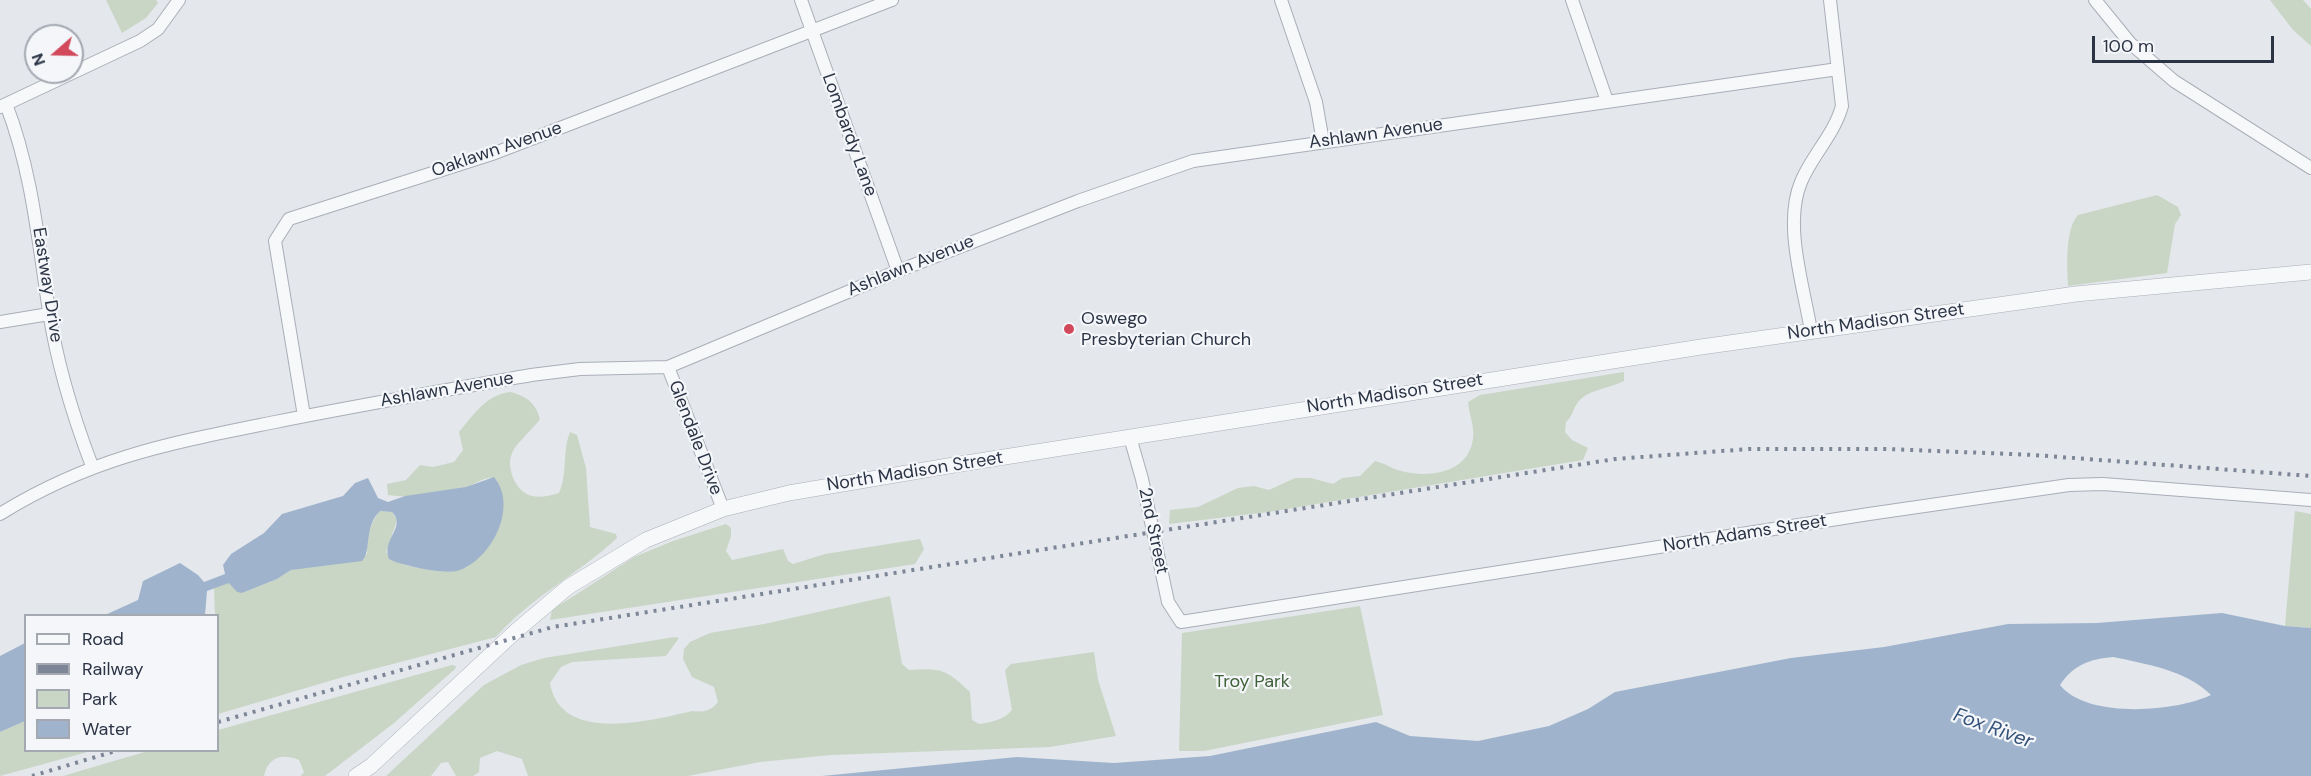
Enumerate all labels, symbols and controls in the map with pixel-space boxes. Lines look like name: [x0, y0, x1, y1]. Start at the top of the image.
north arrow: [24, 24, 84, 84]
scale bar: [2095, 24, 2276, 62]
text: 100 m: [2103, 34, 2154, 58]
text: N: [27, 51, 50, 69]
street label: Lombardy Lane: [817, 71, 881, 199]
street label: Ashlawn Avenue: [1308, 114, 1444, 154]
street label: Oaklawn Avenue: [429, 118, 565, 182]
street label: Eastway Drive: [27, 226, 67, 344]
street label: Ashlawn Avenue: [844, 231, 978, 301]
street label: North Madison Street: [1786, 299, 1966, 345]
place label: Oswego Presbyterian Church: [1081, 308, 1251, 350]
marker: Oswego Presbyterian Church: [1062, 322, 1076, 336]
street label: Ashlawn Avenue: [379, 368, 515, 412]
street label: North Madison Street: [1305, 369, 1485, 419]
street label: Glendale Drive: [663, 378, 727, 498]
street label: North Madison Street: [825, 447, 1005, 497]
street label: 2nd Street: [1133, 486, 1173, 576]
street label: North Adams Street: [1662, 510, 1828, 558]
legend: [24, 614, 219, 752]
text: Road: [82, 627, 124, 651]
text: Railway: [82, 657, 144, 681]
park label: Troy Park: [1214, 671, 1290, 693]
text: Park: [82, 687, 118, 711]
water label: Fox River: [1950, 704, 2036, 754]
text: Water: [82, 717, 132, 741]

